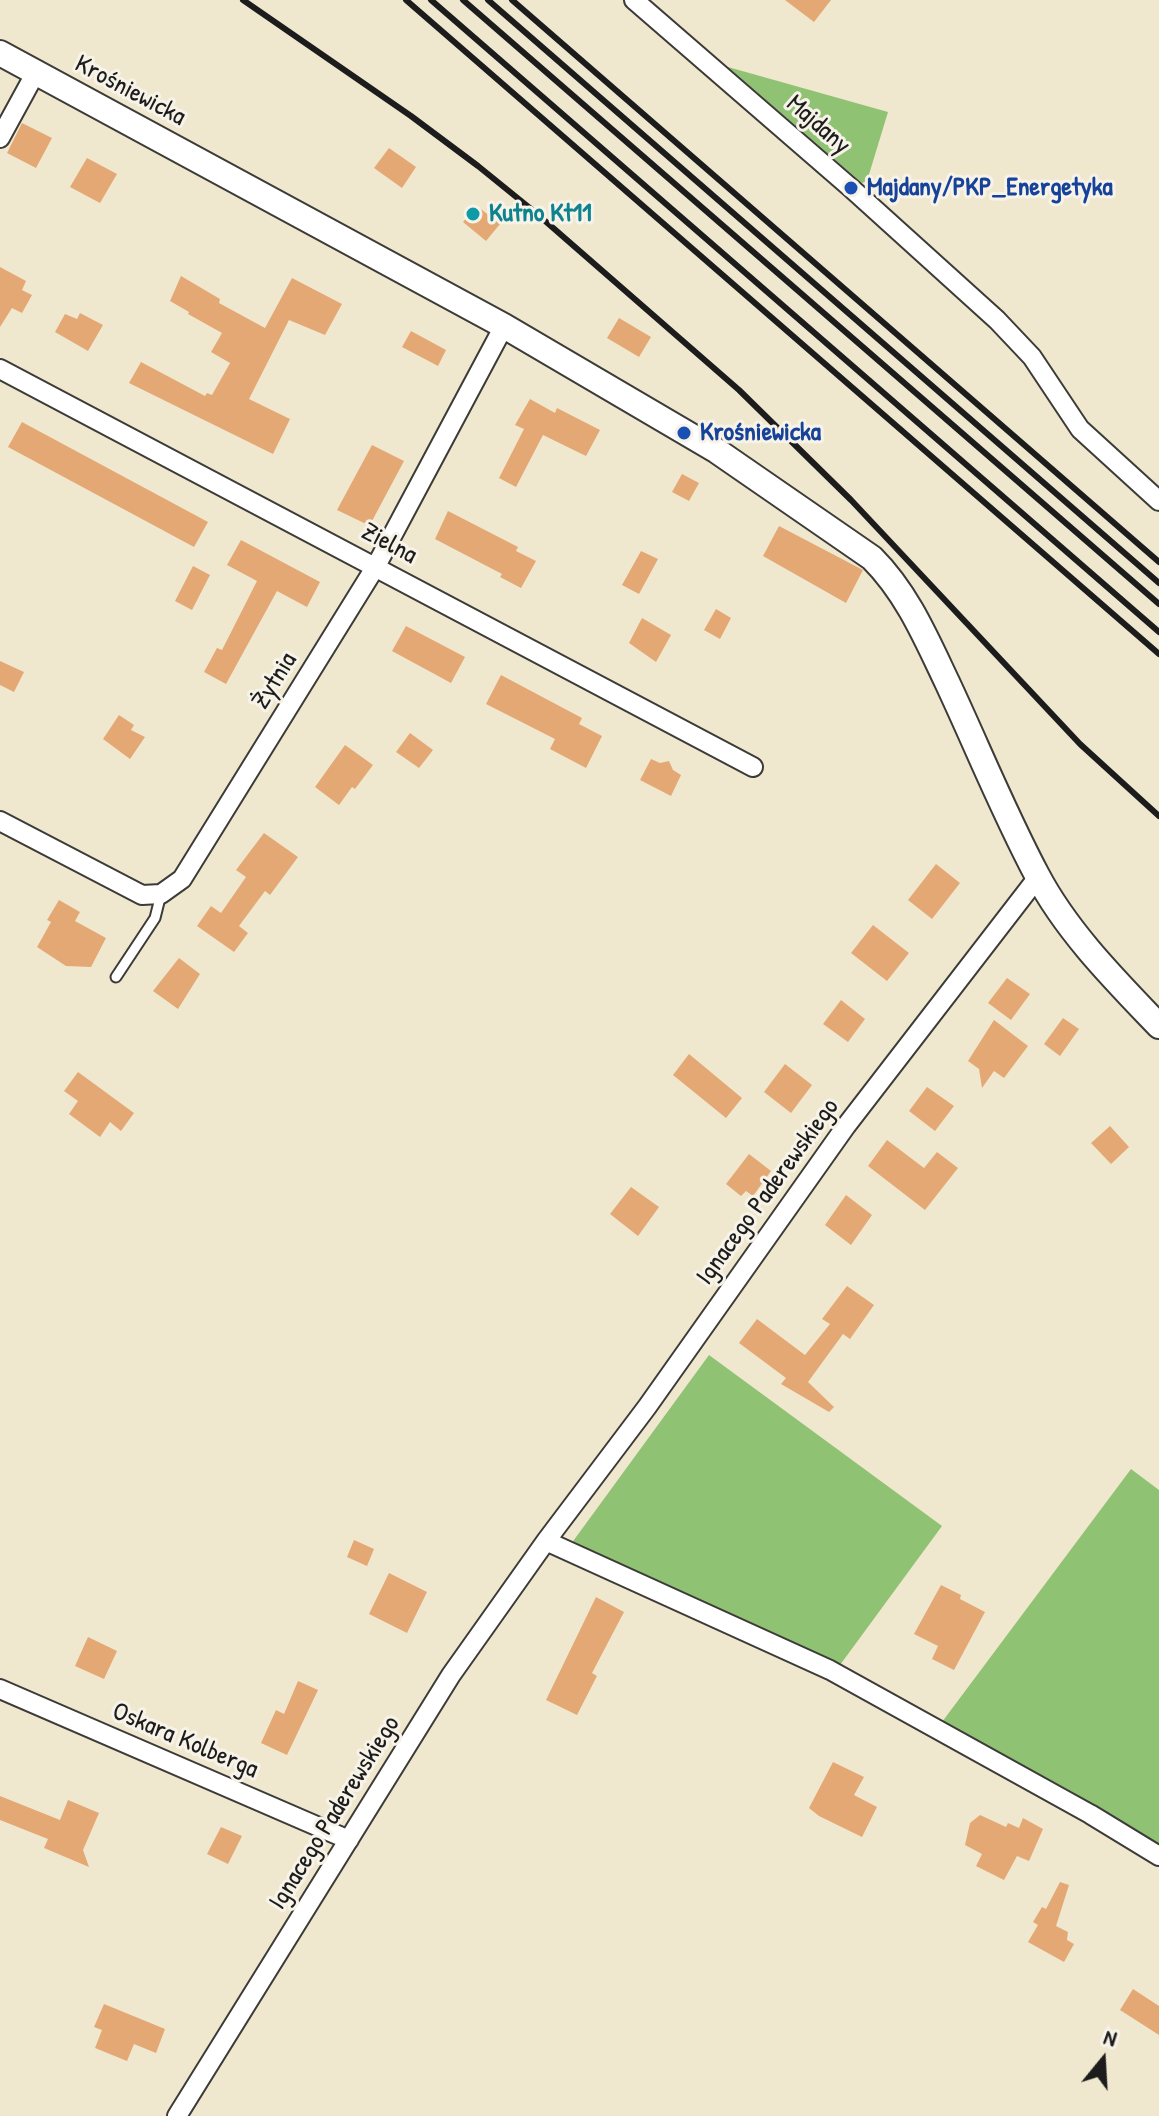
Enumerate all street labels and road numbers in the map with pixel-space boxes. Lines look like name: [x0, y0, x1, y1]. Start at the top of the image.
street label: Krośniewicka: [69, 49, 191, 133]
street label: Majdany: [780, 89, 856, 161]
street label: Zielna: [356, 517, 422, 571]
street label: Żytnia: [246, 647, 304, 715]
street label: Ignacego Paderewskiego: [690, 1093, 846, 1291]
street label: Oskara Kolberga: [107, 1696, 263, 1786]
street label: Ignacego Paderewskiego: [263, 1710, 407, 1916]

